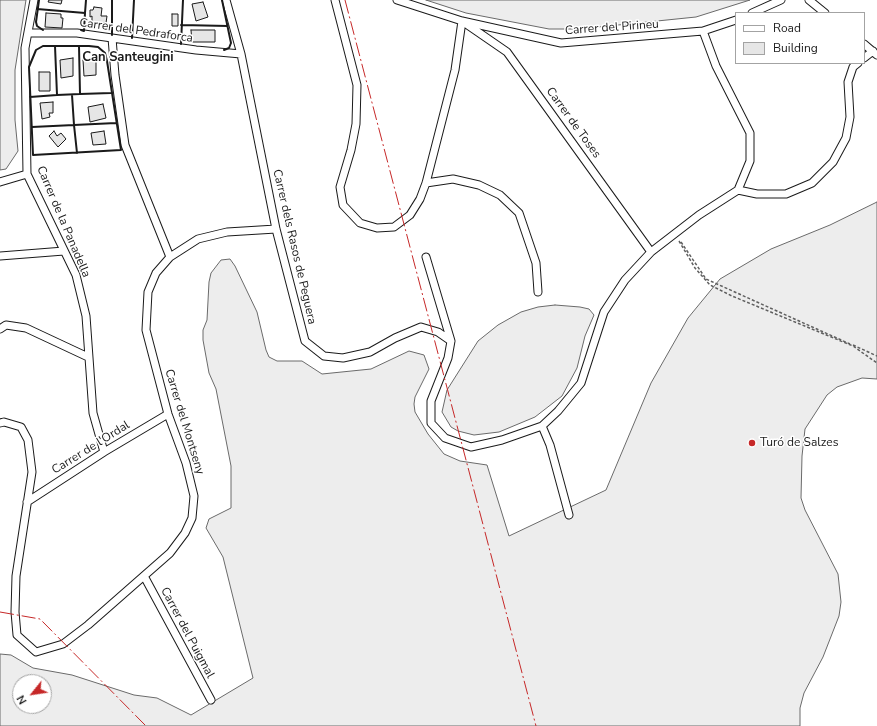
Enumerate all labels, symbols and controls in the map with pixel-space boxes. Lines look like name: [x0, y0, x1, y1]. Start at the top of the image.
legend: [735, 12, 865, 64]
street label: Carrer del Pedraforca: [78, 16, 194, 46]
street label: Carrer del Pirineu: [565, 18, 659, 38]
text: Road: [773, 20, 801, 36]
text: Building: [773, 40, 818, 56]
district label: Can Santeugini: [82, 50, 174, 66]
street label: Carrer de Toses: [543, 85, 603, 161]
street label: Carrer de la Panadella: [33, 164, 93, 280]
street label: Carrer dels Rasos de Peguera: [269, 168, 319, 326]
street label: Carrer del Montseny: [161, 368, 207, 476]
street label: Carrer de l'Ordal: [49, 418, 133, 478]
place label: Turó de Salzes: [760, 436, 838, 450]
marker: Turó de Salzes: [747, 438, 757, 448]
street label: Carrer del Puigmal: [157, 585, 217, 681]
north arrow: [12, 674, 52, 714]
text: N: [13, 692, 31, 707]

